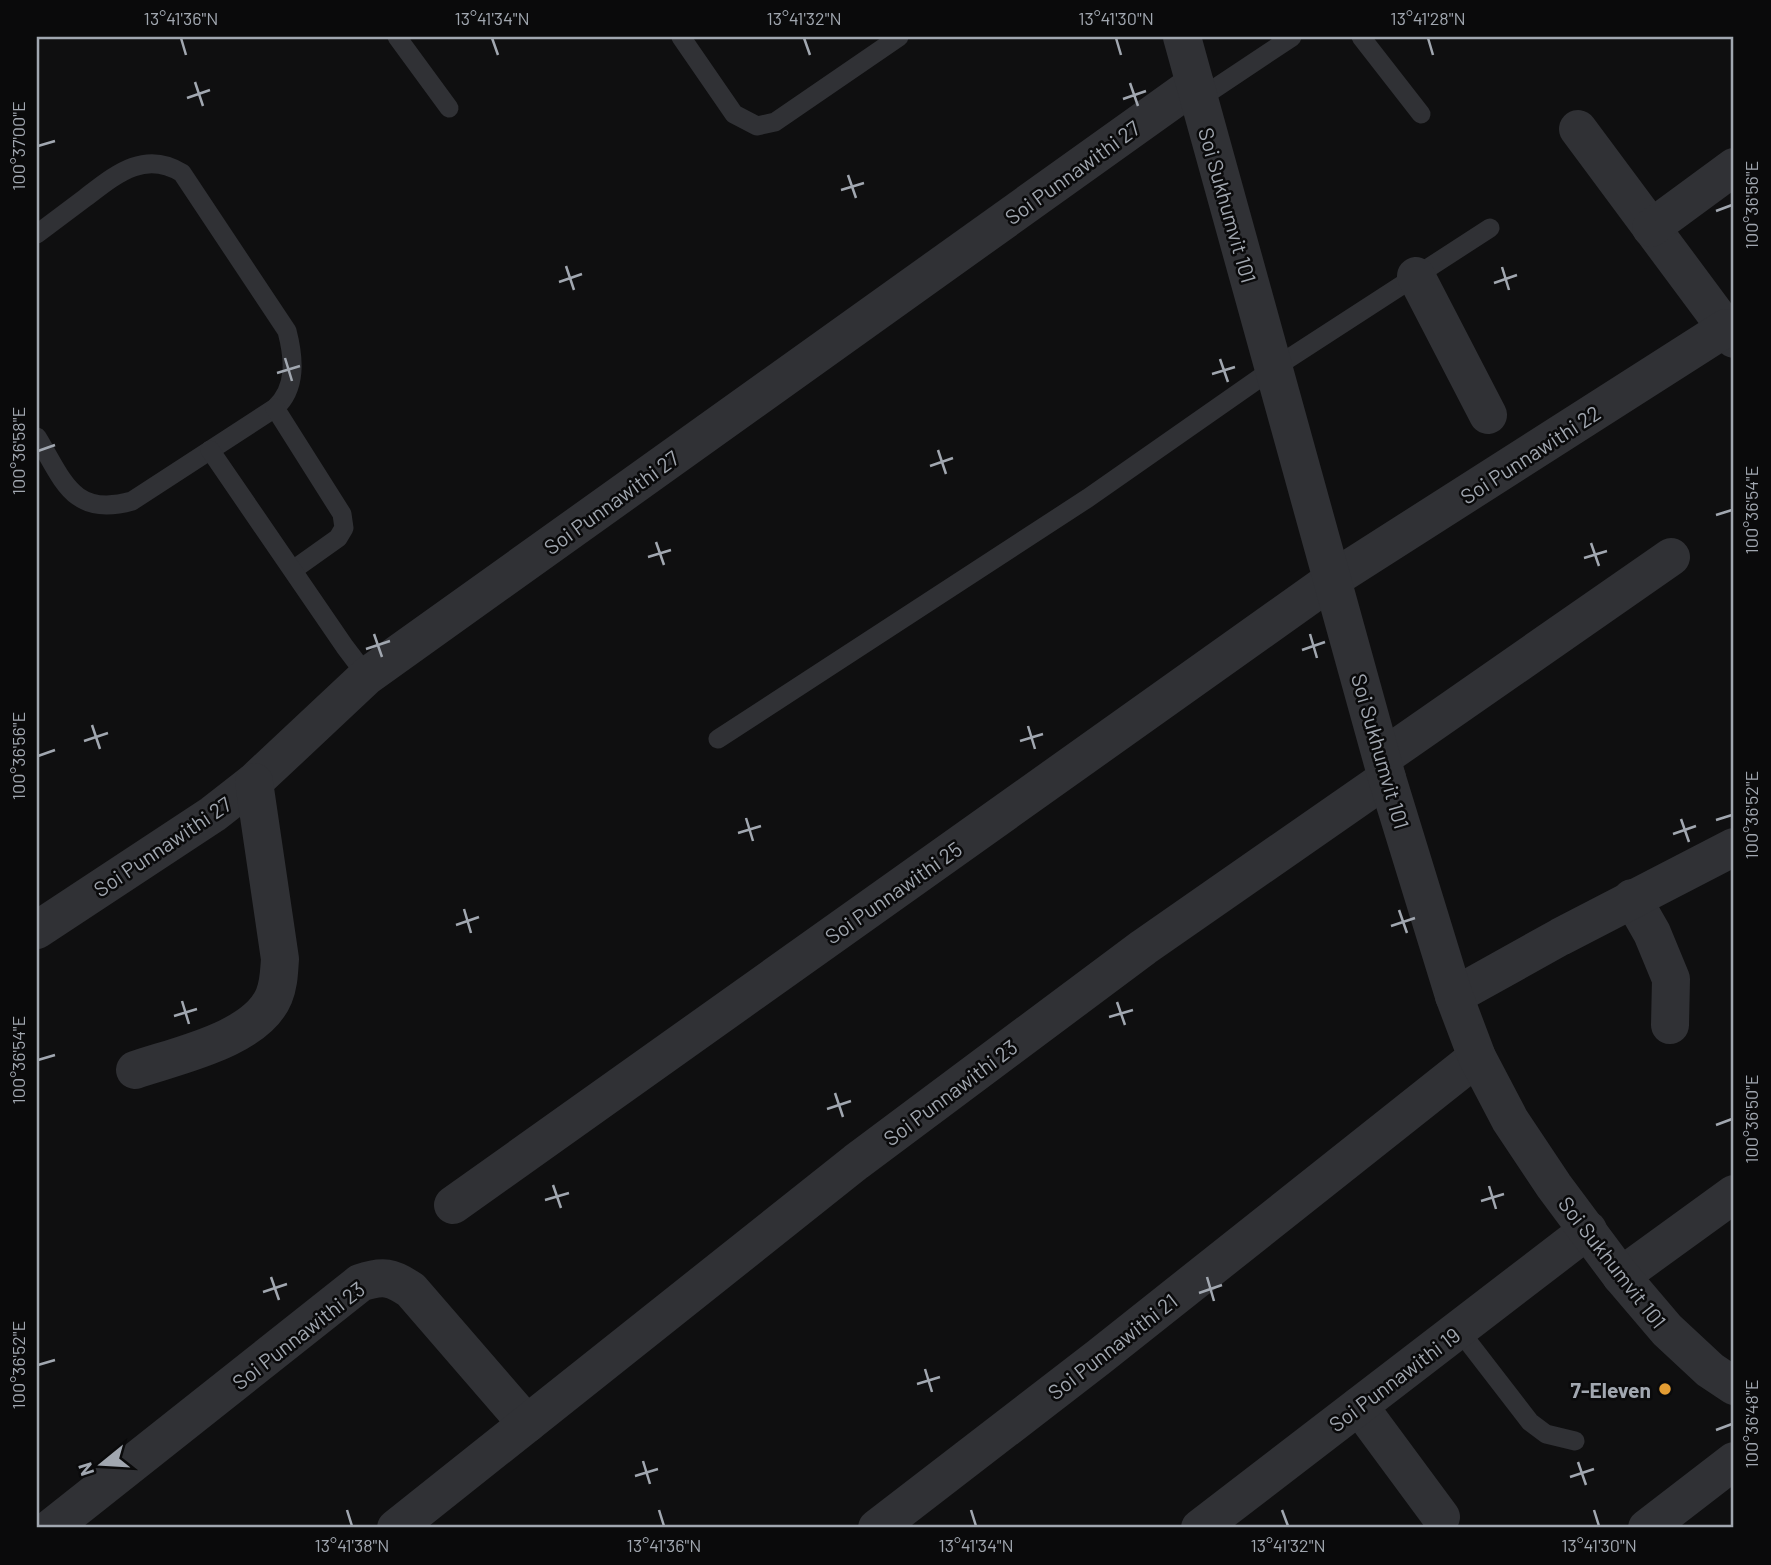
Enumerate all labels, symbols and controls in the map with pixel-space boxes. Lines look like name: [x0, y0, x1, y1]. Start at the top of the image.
text: 13°41'36"N: [144, 7, 218, 29]
text: 13°41'34"N: [454, 7, 530, 29]
text: 13°41'32"N: [766, 7, 842, 29]
text: 13°41'30"N: [1078, 7, 1154, 29]
text: 13°41'28"N: [1390, 7, 1466, 29]
text: 100°37'00"E: [7, 101, 29, 191]
street label: Soi Punnawithi 27: [1000, 115, 1144, 229]
street label: Soi Sukhumvit 101: [1194, 125, 1262, 285]
text: 100°36'56"E: [1740, 161, 1762, 249]
street label: Soi Punnawithi 22: [1455, 399, 1605, 509]
text: 100°36'58"E: [7, 407, 29, 495]
street label: Soi Punnawithi 27: [539, 445, 683, 559]
text: 100°36'54"E: [1740, 466, 1762, 554]
street label: Soi Sukhumvit 101: [1347, 671, 1415, 831]
text: 100°36'56"E: [7, 712, 29, 800]
text: 100°36'52"E: [1740, 771, 1762, 859]
street label: Soi Punnawithi 27: [89, 791, 236, 901]
street label: Soi Punnawithi 25: [820, 836, 966, 948]
text: 100°36'54"E: [7, 1016, 29, 1104]
street label: Soi Punnawithi 23: [878, 1034, 1022, 1150]
text: 100°36'50"E: [1740, 1074, 1762, 1164]
street label: Soi Sukhumvit 101: [1554, 1191, 1672, 1333]
street label: Soi Punnawithi 23: [227, 1276, 369, 1394]
street label: Soi Punnawithi 21: [1042, 1288, 1182, 1404]
text: 100°36'52"E: [7, 1321, 29, 1409]
street label: Soi Punnawithi 19: [1324, 1322, 1464, 1436]
place label: 7-Eleven: [1571, 1377, 1651, 1402]
text: 100°36'48"E: [1740, 1379, 1762, 1469]
marker: 7-Eleven: [1657, 1381, 1673, 1397]
north arrow: [66, 1428, 136, 1498]
text: N: [72, 1460, 98, 1479]
text: 13°41'38"N: [315, 1534, 389, 1556]
text: 13°41'36"N: [627, 1534, 701, 1556]
text: 13°41'34"N: [938, 1534, 1014, 1556]
text: 13°41'32"N: [1250, 1534, 1326, 1556]
text: 13°41'30"N: [1561, 1534, 1637, 1556]

